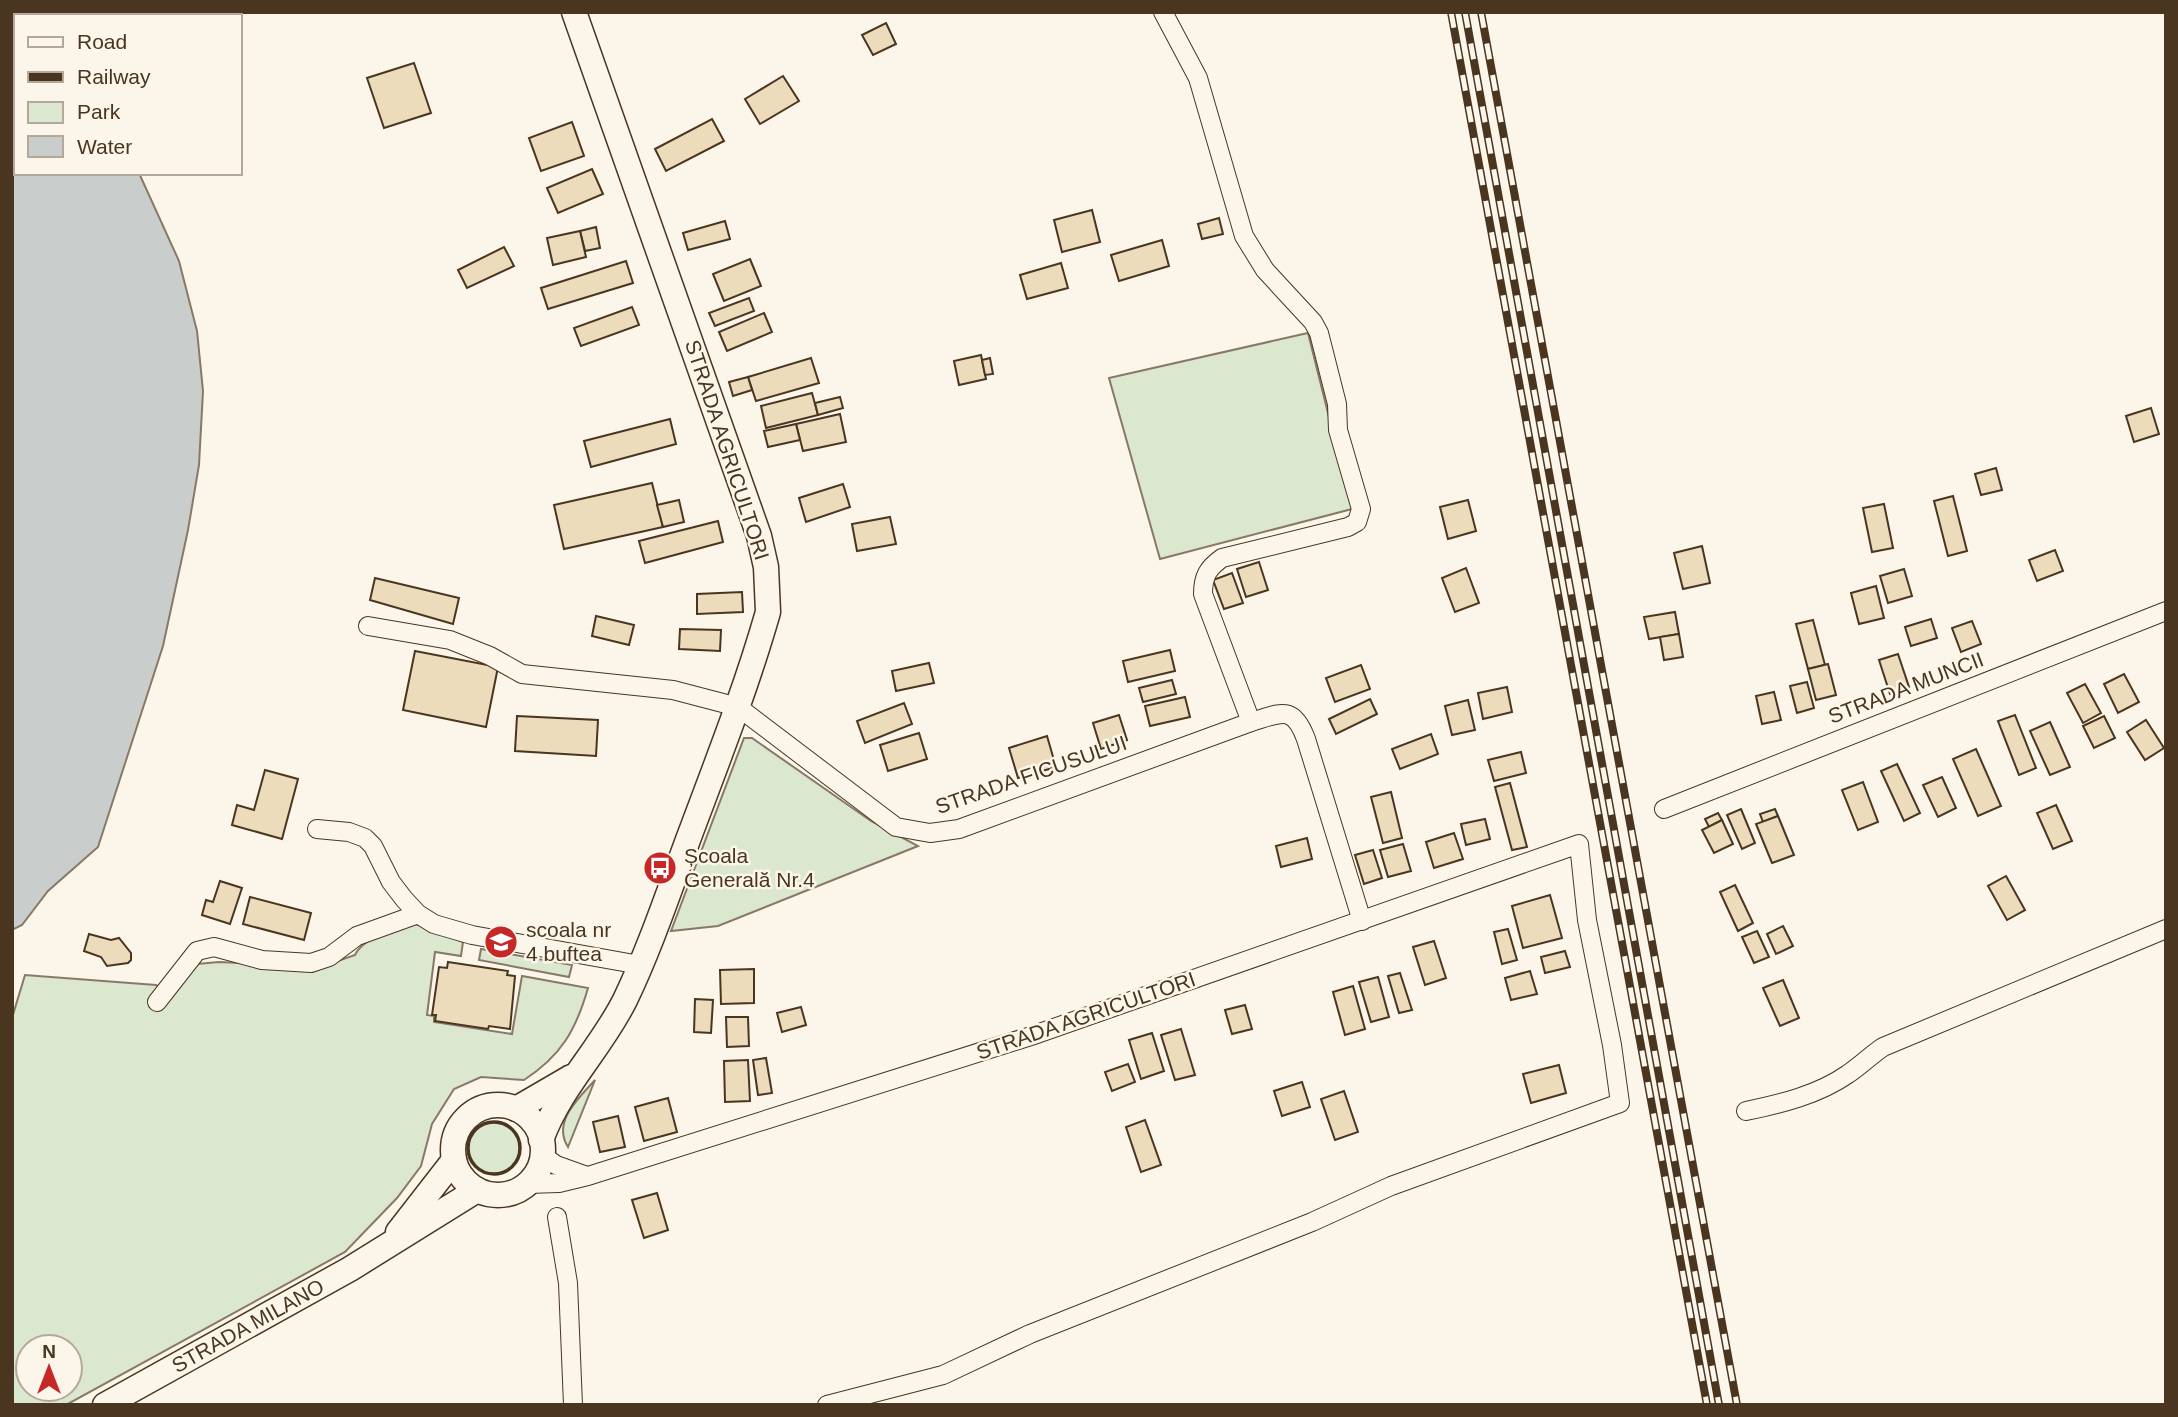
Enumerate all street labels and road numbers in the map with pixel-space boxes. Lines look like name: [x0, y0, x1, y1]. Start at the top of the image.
street label: STRADA AGRICULTORI: [681, 337, 774, 563]
street label: STRADA MUNCII: [1825, 647, 1987, 728]
street label: STRADA FICUSULUI: [932, 731, 1129, 818]
street label: STRADA AGRICULTORI: [973, 967, 1198, 1064]
street label: STRADA MILANO: [168, 1274, 328, 1377]

